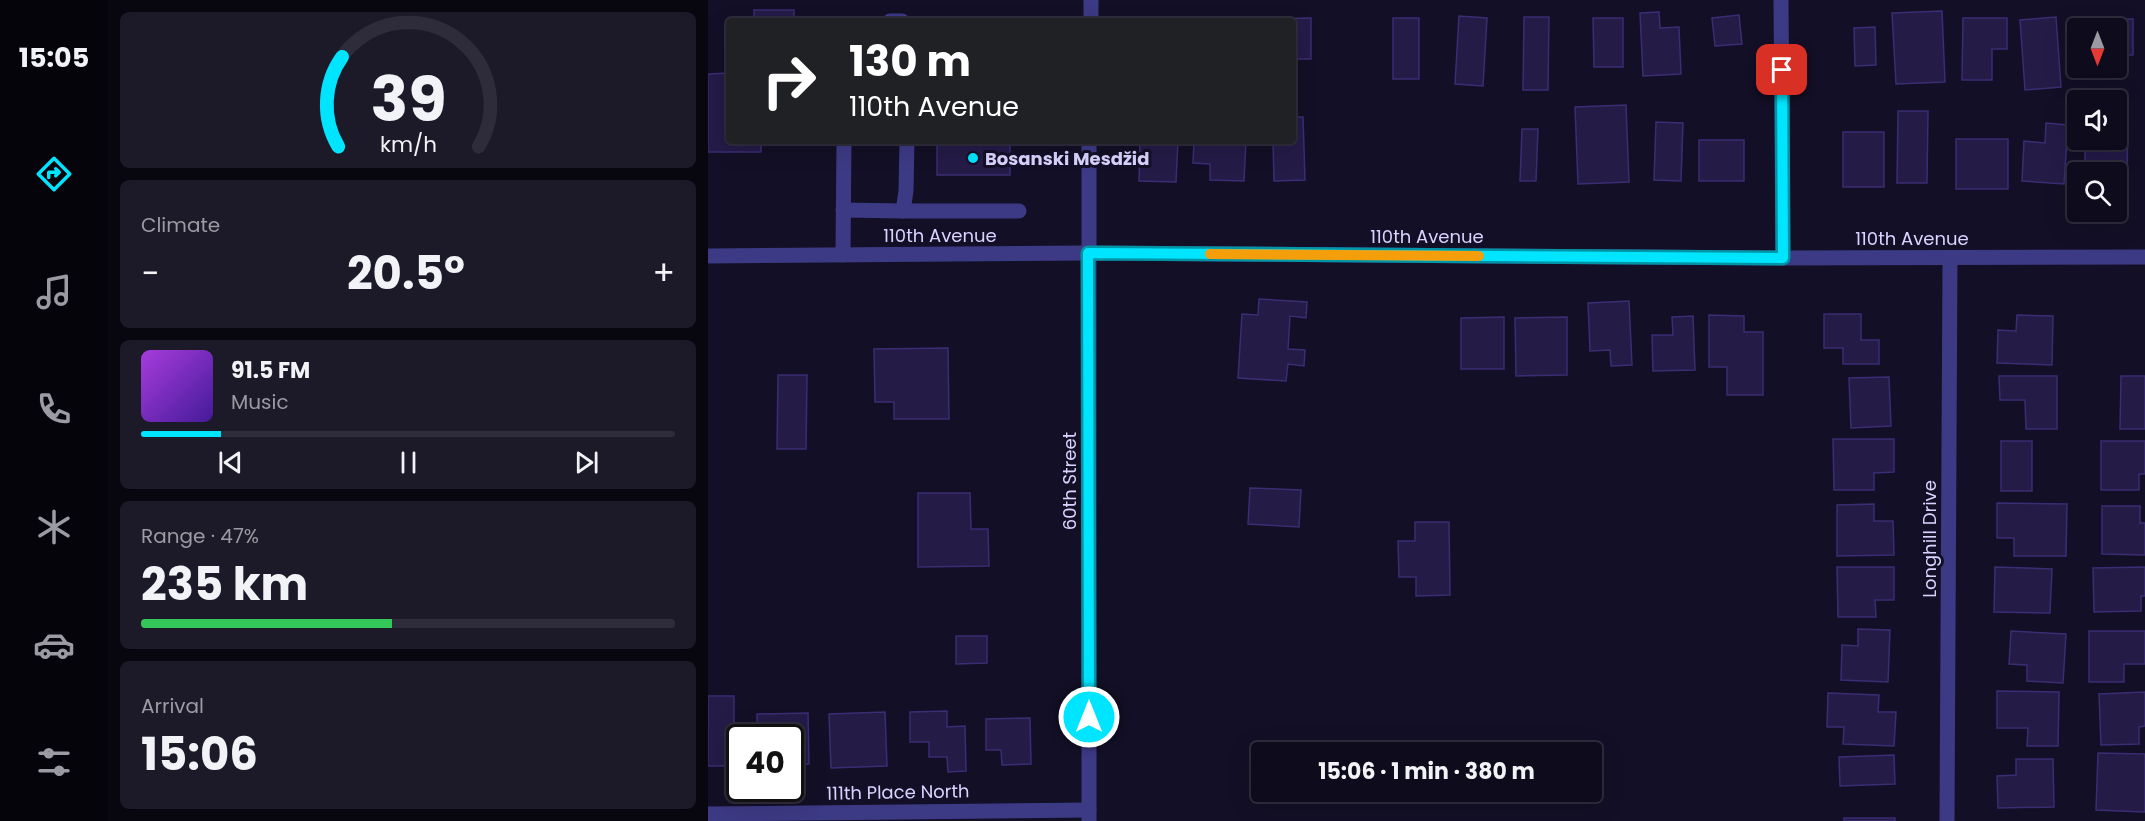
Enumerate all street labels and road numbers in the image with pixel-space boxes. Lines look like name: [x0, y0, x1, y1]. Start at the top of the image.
street label: 110th Avenue: [883, 223, 997, 248]
street label: 110th Avenue: [1370, 224, 1484, 249]
street label: 110th Avenue: [1855, 226, 1969, 251]
street label: 60th Street: [1057, 432, 1082, 530]
street label: Longhill Drive: [1917, 480, 1942, 598]
street label: 111th Place North: [826, 778, 970, 806]

